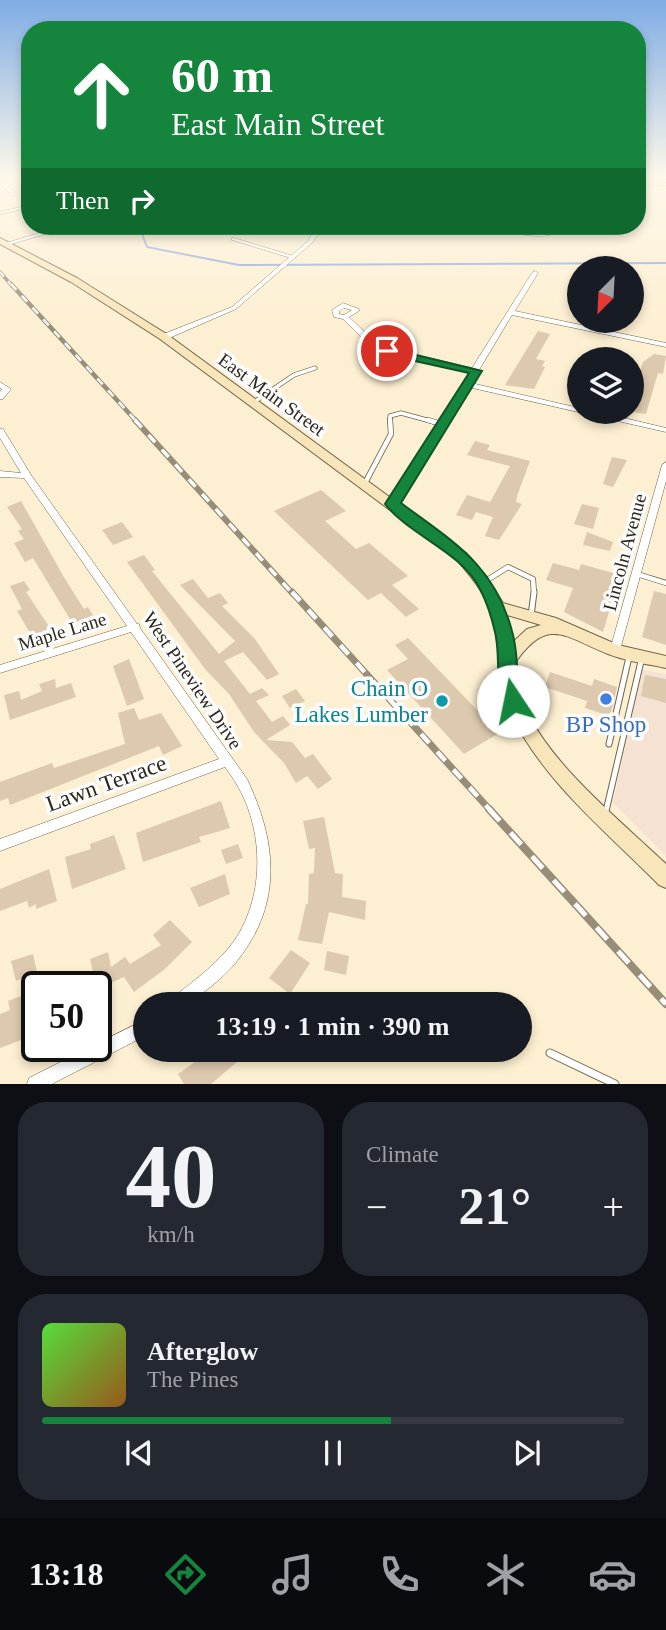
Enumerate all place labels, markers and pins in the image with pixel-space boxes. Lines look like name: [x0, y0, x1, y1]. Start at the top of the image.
pin: [357, 321, 417, 381]
place label: Chain O Lakes Lumber: [295, 676, 428, 727]
marker: BP Shop: [598, 691, 614, 707]
marker: Chain O Lakes Lumber: [434, 693, 450, 709]
place label: BP Shop: [566, 712, 646, 737]

